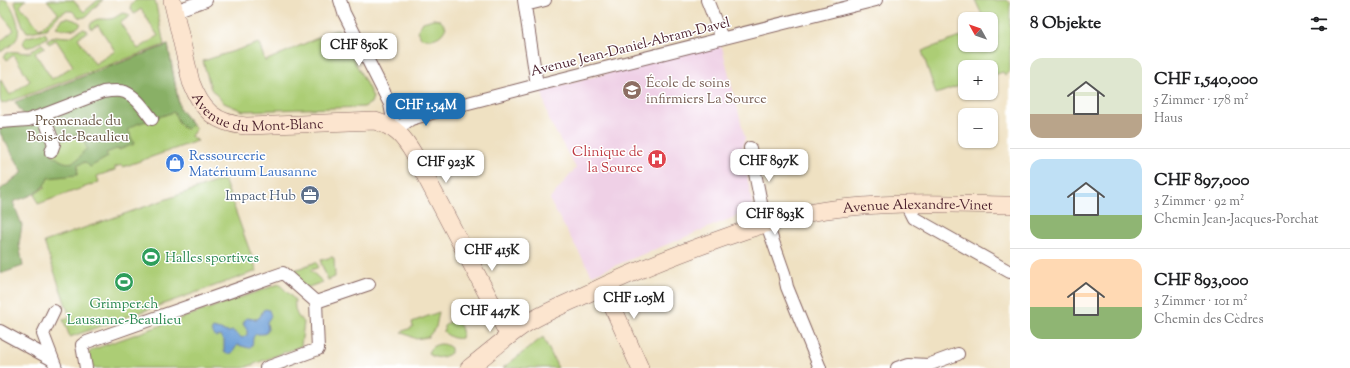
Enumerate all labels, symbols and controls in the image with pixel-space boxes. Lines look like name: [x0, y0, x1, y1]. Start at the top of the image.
north arrow: [958, 12, 998, 52]
map controls: [958, 12, 998, 148]
text: 8 Objekte: [1030, 12, 1101, 36]
street label: Avenue Jean-Daniel-Abram-Davel: [529, 13, 732, 82]
icon: filters: [1308, 13, 1330, 35]
pin: CHF 850K: [318, 33, 400, 67]
text: CHF 850K: [330, 37, 388, 55]
button: +: [958, 60, 998, 100]
text: CHF 1,540,000: [1154, 68, 1258, 92]
place label: École de soins infirmiers La Source: [646, 74, 767, 110]
icon: home: [1062, 74, 1110, 122]
school or university icon: École de soins infirmiers La Source: [621, 79, 643, 101]
street label: Avenue du Mont-Blanc: [185, 90, 324, 138]
text: 5 Zimmer · 178 m²: [1154, 92, 1249, 110]
pin: CHF 1.54M: [380, 93, 472, 127]
text: CHF 1.54M: [395, 97, 457, 115]
button: −: [958, 108, 998, 148]
text: Haus: [1154, 110, 1183, 128]
park label: Promenade du Bois-de-Beaulieu: [27, 112, 129, 148]
place label: Clinique de la Source: [572, 143, 643, 179]
place label: Ressourcerie Matériuum Lausanne: [189, 147, 317, 183]
hospital icon: Clinique de la Source: [646, 148, 668, 170]
pin: CHF 897K: [728, 149, 810, 183]
pin: CHF 923K: [405, 150, 487, 184]
shop icon: Ressourcerie Matériuum Lausanne: [164, 152, 186, 174]
text: CHF 897K: [739, 153, 799, 171]
text: CHF 923K: [417, 154, 475, 172]
text: CHF 897,000: [1154, 169, 1249, 193]
icon: home: [1062, 175, 1110, 223]
office icon: Impact Hub: [299, 184, 321, 206]
place label: Impact Hub: [225, 187, 296, 207]
text: 3 Zimmer · 92 m²: [1154, 193, 1244, 211]
street label: Avenue Alexandre-Vinet: [842, 196, 993, 220]
pin: CHF 893K: [734, 202, 816, 236]
text: CHF 893K: [746, 206, 804, 224]
text: Chemin Jean-Jacques-Porchat: [1154, 211, 1319, 229]
pin: CHF 415K: [451, 238, 533, 272]
text: CHF 415K: [464, 242, 520, 260]
sports icon: Halles sportives: [140, 246, 162, 268]
place label: Halles sportives: [165, 249, 259, 269]
text: CHF 893,000: [1154, 269, 1249, 293]
sports icon: Grimper.ch Lausanne-Beaulieu: [113, 271, 135, 293]
icon: home: [1062, 275, 1110, 323]
pin: CHF 1.05M: [588, 286, 680, 320]
text: CHF 1.05M: [603, 290, 665, 308]
text: 3 Zimmer · 101 m²: [1154, 293, 1248, 311]
place label: Grimper.ch Lausanne-Beaulieu: [67, 295, 181, 331]
pin: CHF 447K: [449, 299, 531, 333]
text: CHF 447K: [460, 303, 520, 321]
text: Chemin des Cèdres: [1154, 311, 1264, 329]

